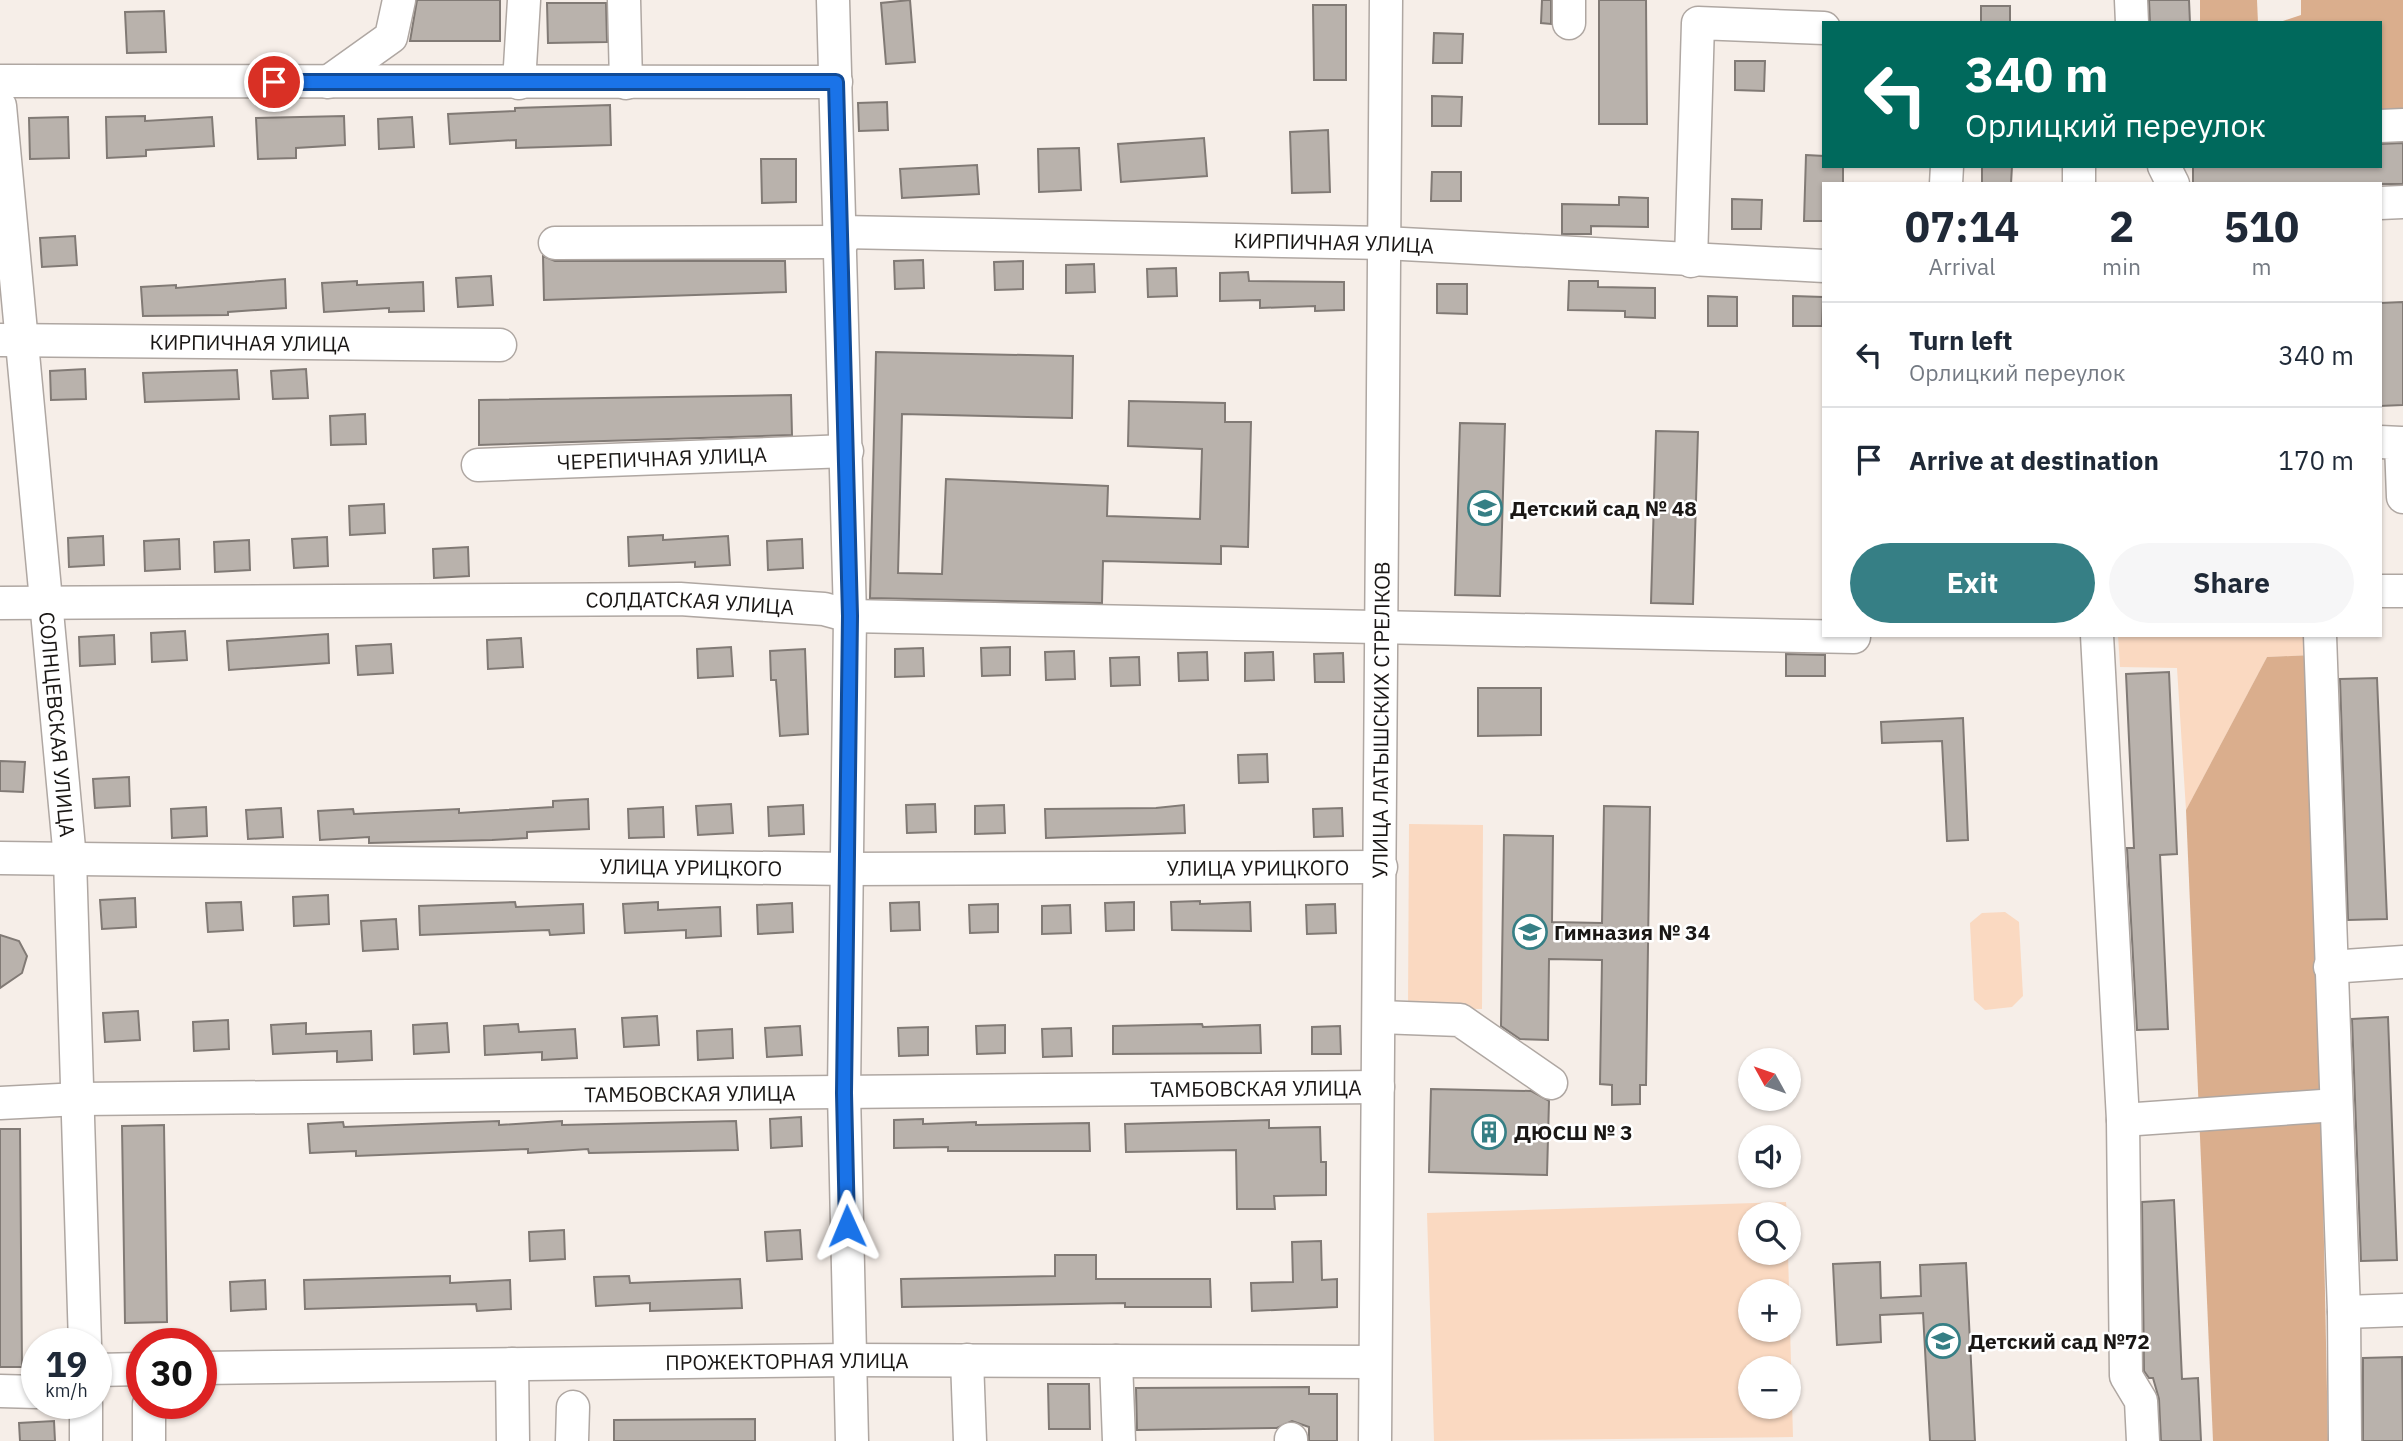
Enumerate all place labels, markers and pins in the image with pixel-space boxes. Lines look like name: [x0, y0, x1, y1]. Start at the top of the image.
pin: [244, 52, 304, 112]
school or university icon: Детский сад № 48: [1466, 489, 1504, 527]
place label: Детский сад № 48: [1510, 494, 1697, 522]
school or university icon: Гимназия № 34: [1511, 913, 1549, 951]
place label: Гимназия № 34: [1554, 918, 1710, 946]
building icon: ДЮСШ № 3: [1470, 1113, 1508, 1151]
place label: ДЮСШ № 3: [1514, 1118, 1633, 1146]
school or university icon: Детский сад №72: [1924, 1322, 1962, 1360]
place label: Детский сад №72: [1968, 1327, 2150, 1355]

